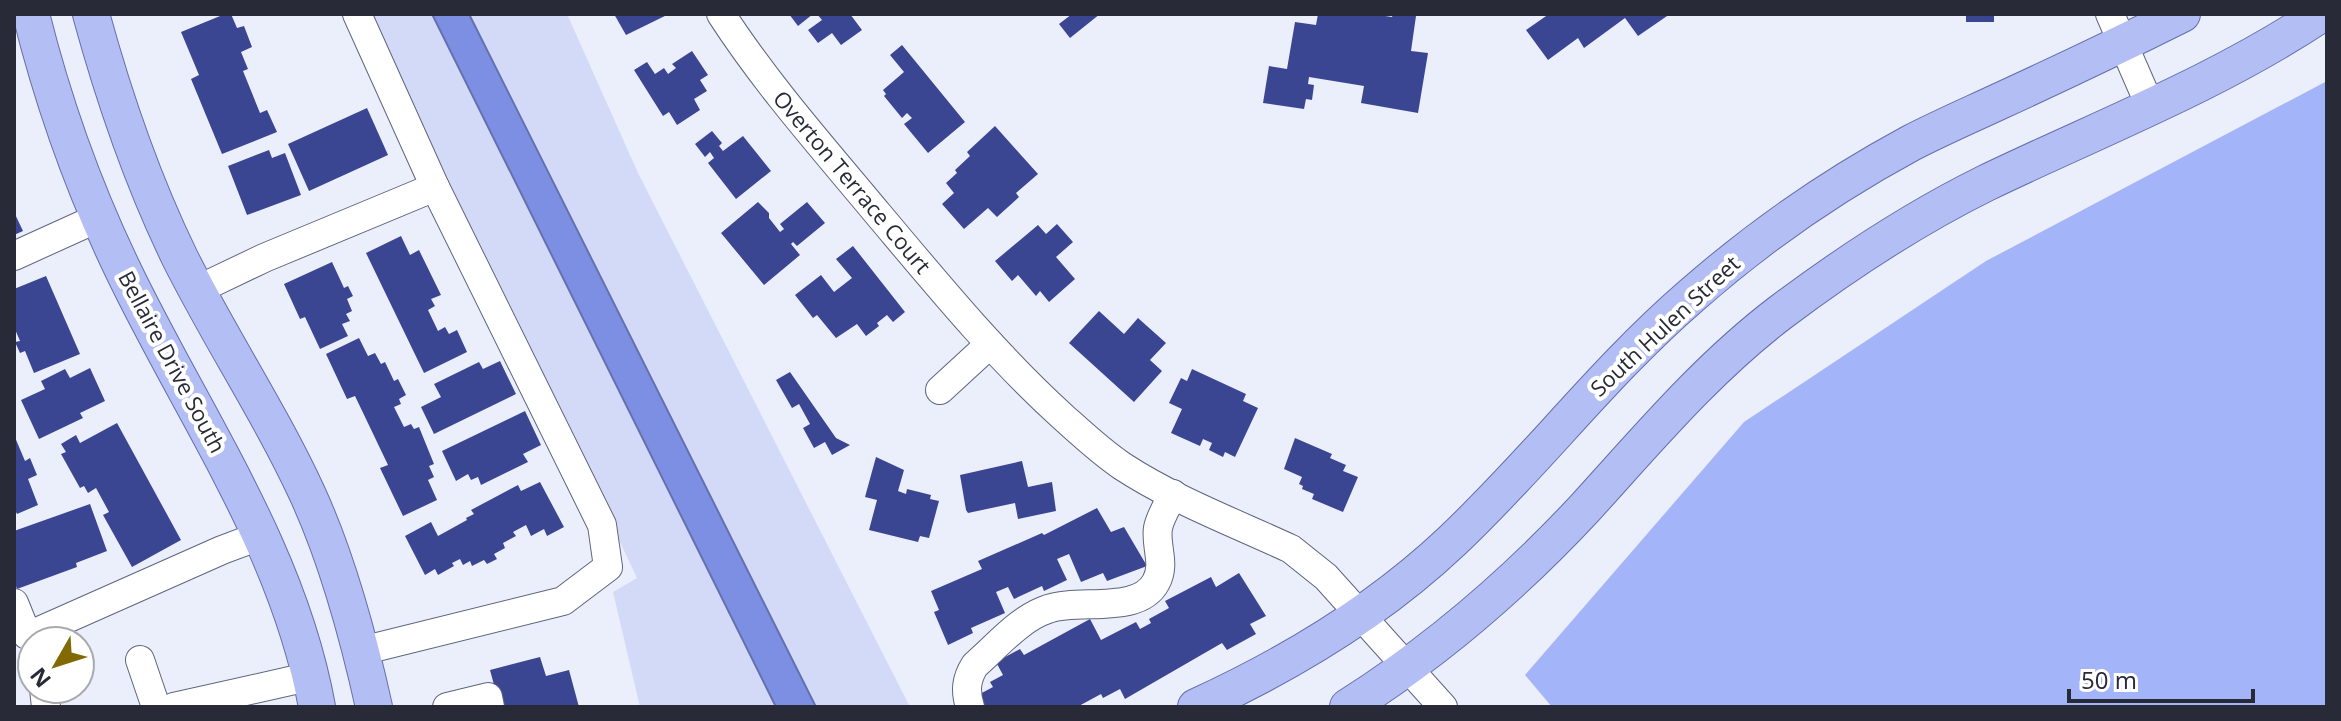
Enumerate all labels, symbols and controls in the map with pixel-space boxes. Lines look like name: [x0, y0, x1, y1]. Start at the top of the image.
street label: Overton Terrace Court: [767, 83, 938, 279]
street label: South Hulen Street: [1583, 248, 1746, 402]
street label: Bellaire Drive South: [112, 265, 234, 458]
north arrow: [16, 625, 96, 705]
scale bar: [2069, 653, 2253, 703]
text: N: [22, 662, 57, 695]
text: 50 m: [2081, 663, 2137, 696]

